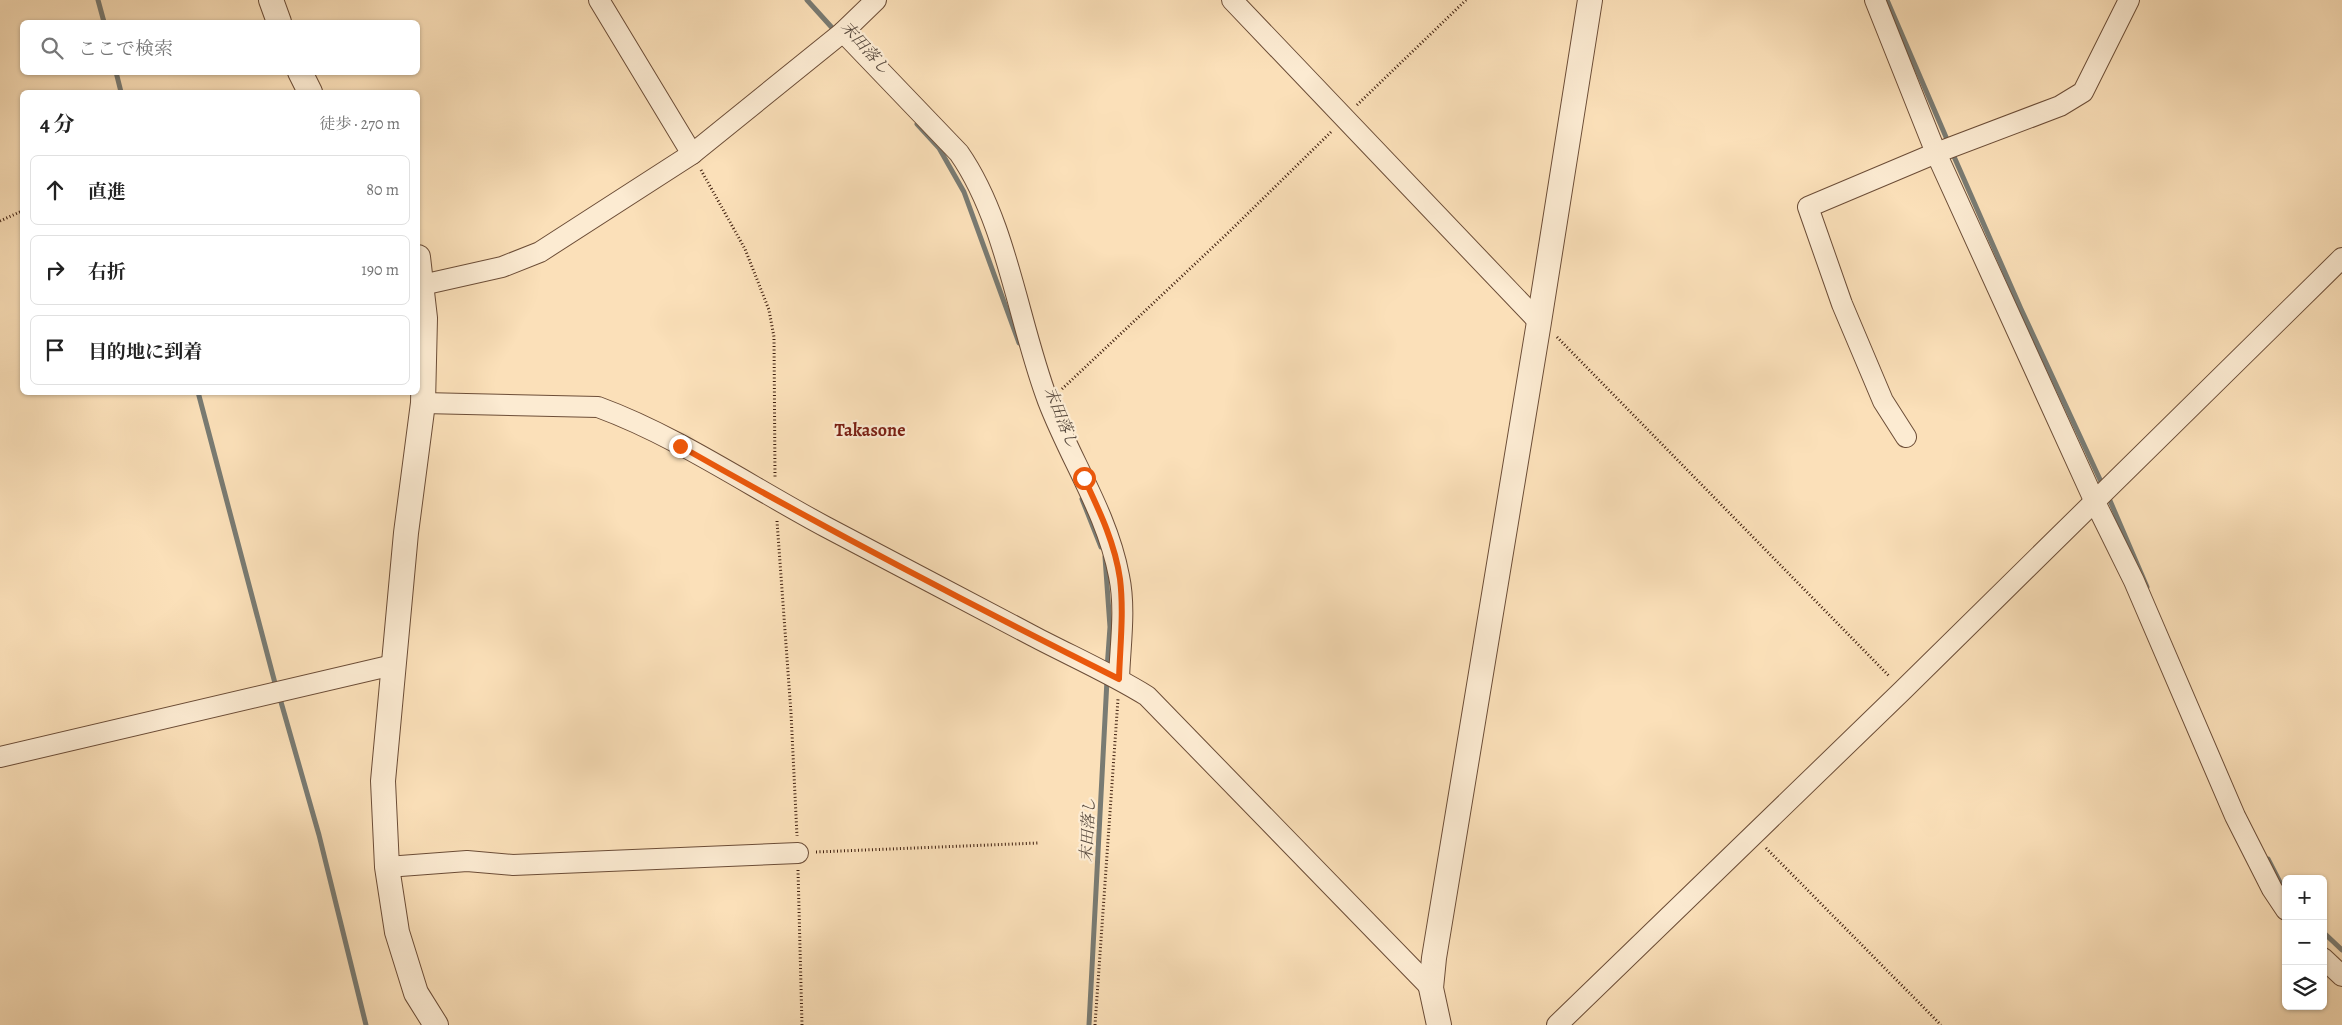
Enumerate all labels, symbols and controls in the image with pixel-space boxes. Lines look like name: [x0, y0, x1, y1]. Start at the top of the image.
water label: 末田落し: [836, 17, 895, 79]
search box: [20, 20, 420, 75]
icon: search: [38, 34, 66, 62]
text: ここで検索: [78, 36, 173, 62]
text: 4 分: [40, 110, 75, 138]
text: 徒歩 · 270 m: [319, 113, 400, 135]
icon: ahead: [41, 176, 69, 204]
text: 直進: [88, 179, 126, 205]
text: 80 m: [366, 179, 399, 201]
icon: right: [41, 256, 69, 284]
text: 右折: [88, 259, 126, 285]
text: 190 m: [361, 259, 399, 281]
icon: arrive: [41, 336, 69, 364]
text: 目的地に到着: [88, 339, 202, 365]
water label: 末田落し: [1039, 384, 1083, 451]
district label: Takasone: [834, 418, 906, 442]
route end: [669, 435, 692, 458]
route start: [1073, 467, 1096, 490]
water label: 末田落し: [1075, 798, 1101, 863]
map controls: [2282, 875, 2327, 1010]
button: +: [2282, 875, 2327, 920]
button: −: [2282, 920, 2327, 965]
button: layers: [2282, 965, 2327, 1010]

